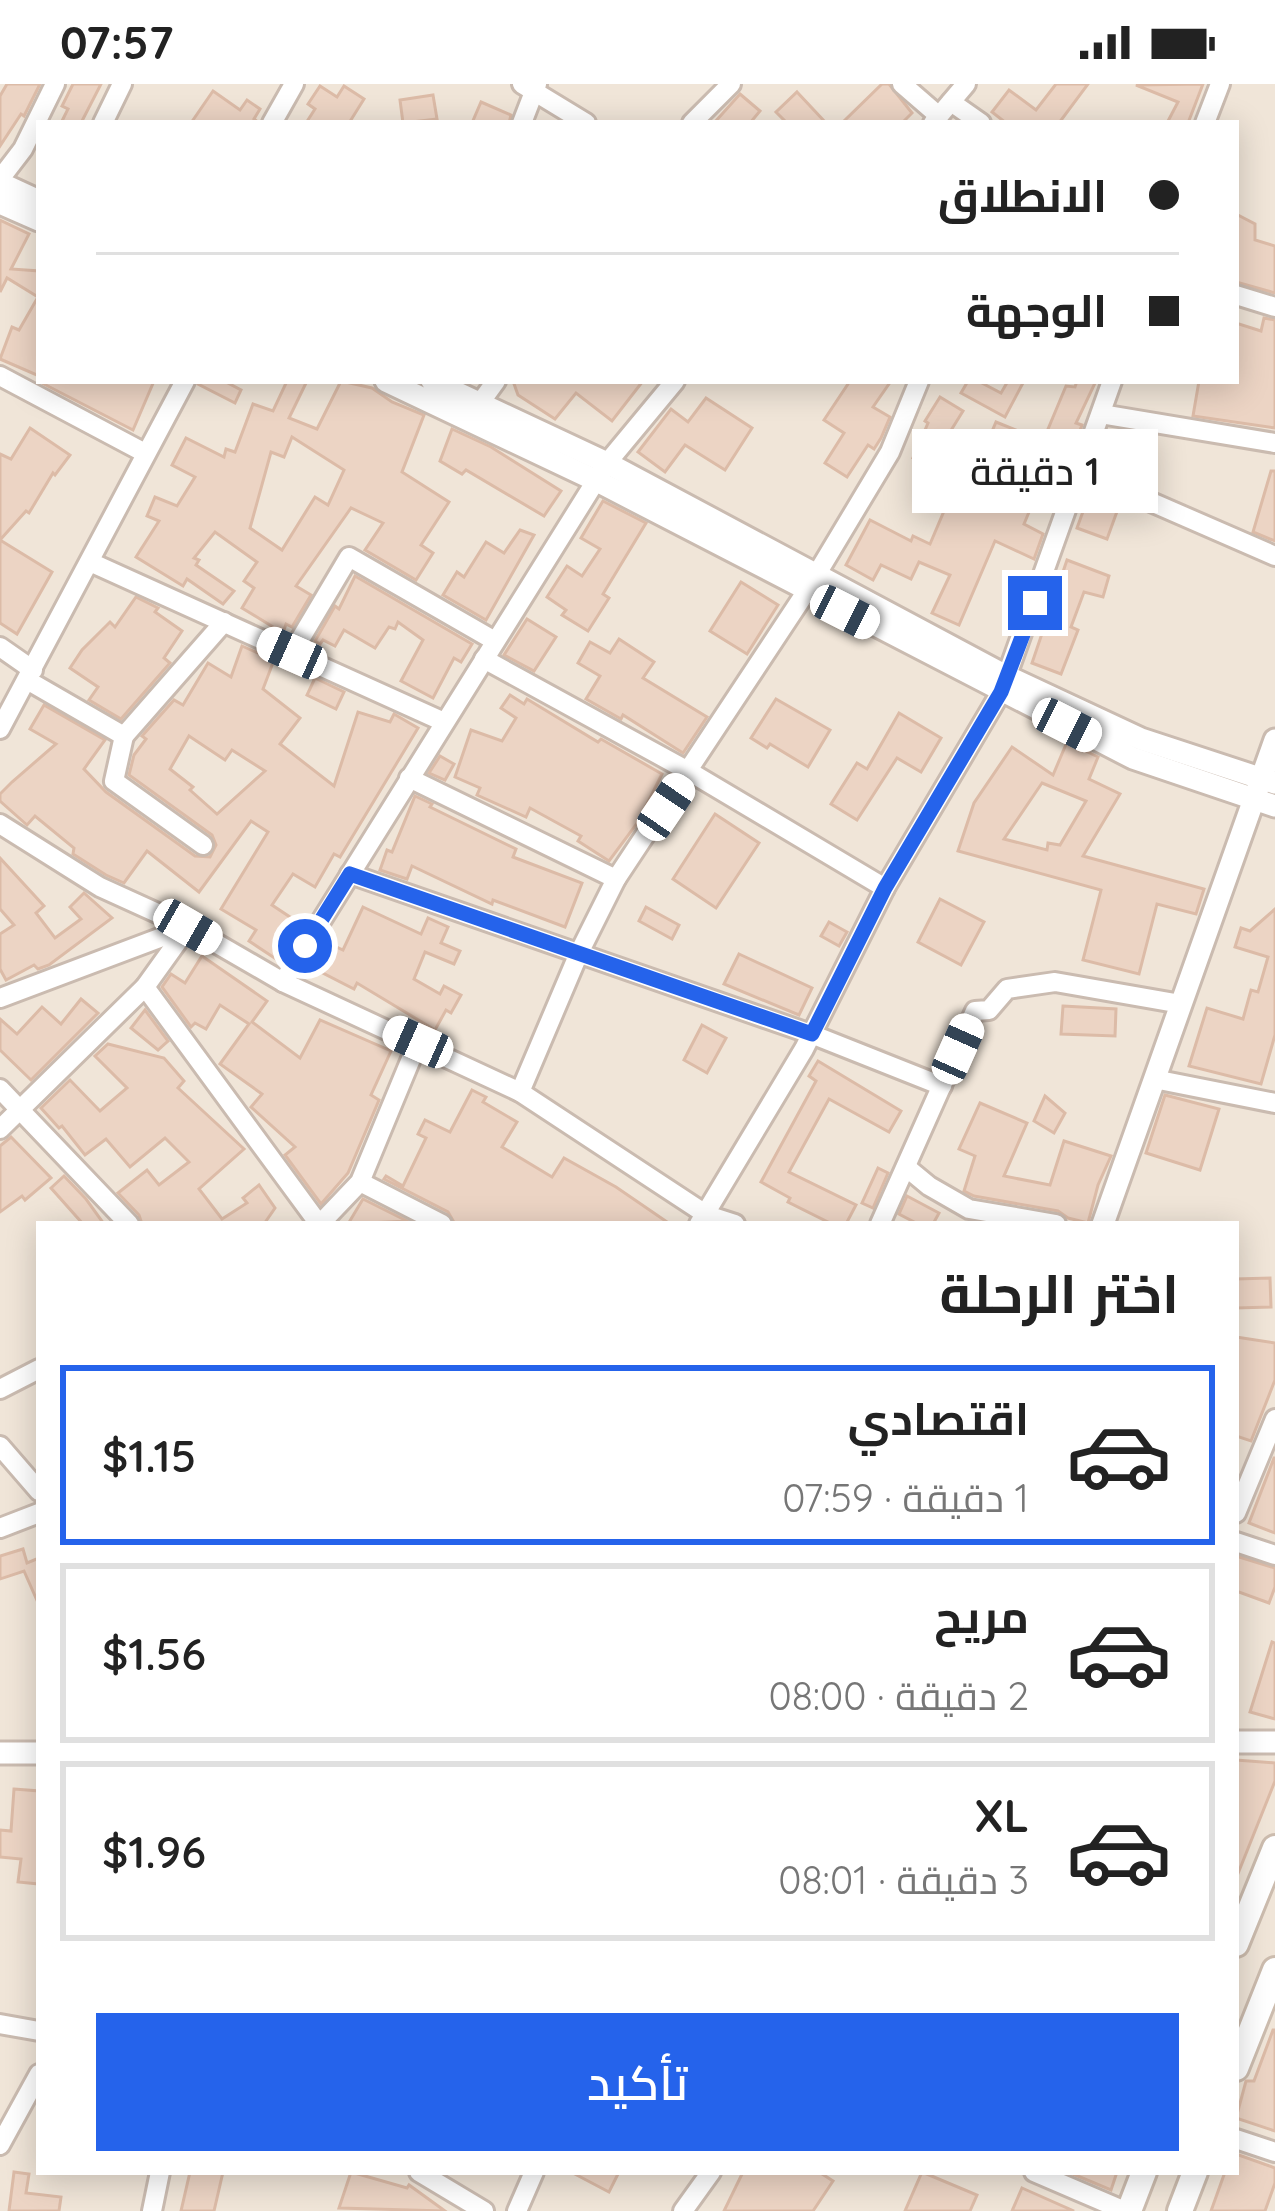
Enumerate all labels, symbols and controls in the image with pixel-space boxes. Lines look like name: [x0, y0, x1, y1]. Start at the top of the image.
text: 07:57: [60, 14, 173, 70]
text: الانطلاق: [938, 167, 1107, 223]
text: الوجهة: [966, 282, 1107, 338]
callout: 1 دقيقة: [912, 429, 1158, 513]
text: 1 دقيقة: [970, 446, 1100, 495]
route end: [1008, 576, 1062, 630]
car: [805, 580, 885, 644]
car: [252, 622, 332, 684]
car: [1027, 693, 1107, 757]
car: [631, 767, 701, 847]
car: [148, 893, 228, 961]
route start: [278, 919, 332, 973]
car: [927, 1009, 989, 1089]
car: [378, 1011, 458, 1073]
text: اختر الرحلة: [939, 1259, 1179, 1327]
text: اقتصادي: [848, 1390, 1029, 1446]
icon: car: [1065, 1401, 1173, 1509]
text: $1.15: [102, 1427, 196, 1483]
text: 1 دقيقة · 07:59: [782, 1473, 1029, 1522]
text: مريح: [934, 1588, 1029, 1644]
icon: car: [1065, 1599, 1173, 1707]
text: $1.56: [102, 1625, 206, 1681]
text: 2 دقيقة · 08:00: [768, 1671, 1029, 1720]
text: XL: [974, 1787, 1029, 1843]
icon: car: [1065, 1797, 1173, 1905]
text: $1.96: [102, 1823, 206, 1879]
text: 3 دقيقة · 08:01: [778, 1855, 1029, 1904]
button: تأكيد: [96, 2013, 1179, 2151]

